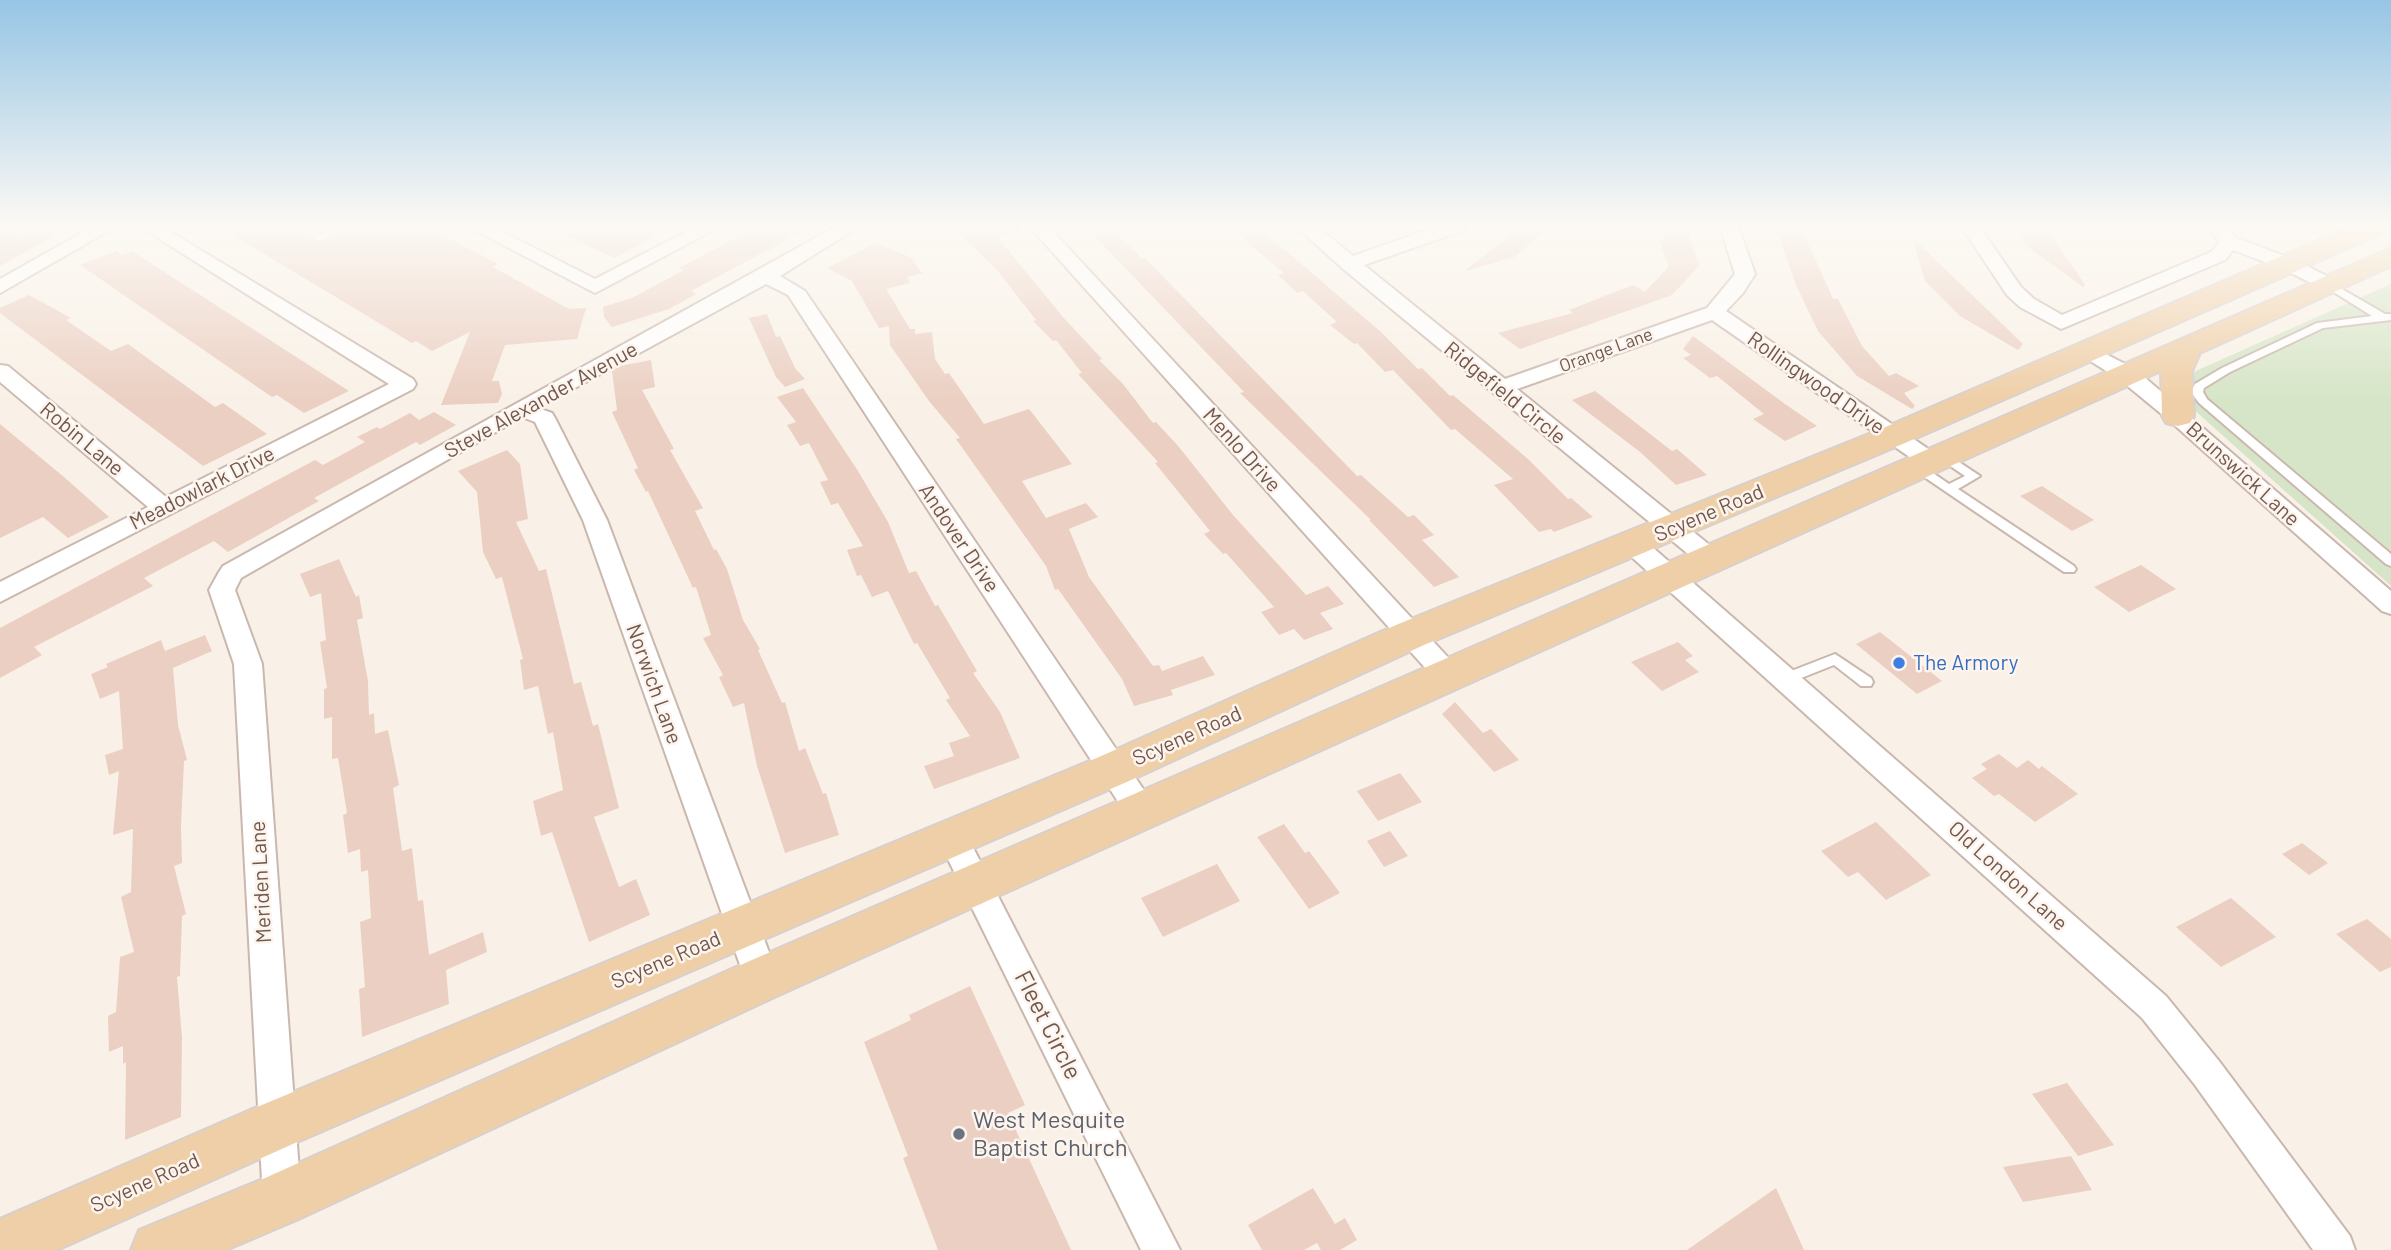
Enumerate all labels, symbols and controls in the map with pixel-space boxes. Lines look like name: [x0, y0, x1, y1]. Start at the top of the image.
street label: Orange Lane: [1556, 323, 1656, 377]
street label: Rollingwood Drive: [1742, 326, 1890, 440]
street label: Steve Alexander Avenue: [440, 336, 642, 464]
street label: Ridgefield Circle: [1439, 336, 1571, 450]
street label: Robin Lane: [35, 397, 129, 481]
street label: Menlo Drive: [1198, 403, 1286, 497]
street label: Brunswick Lane: [2181, 416, 2305, 532]
street label: Meadowlark Drive: [125, 441, 279, 535]
street label: Andover Drive: [913, 479, 1005, 597]
street label: Scyene Road: [1650, 479, 1768, 547]
street label: Norwich Lane: [621, 621, 687, 747]
place label: The Armory: [1913, 650, 2018, 676]
marker: The Armory: [1891, 655, 1907, 671]
street label: Scyene Road: [1129, 701, 1245, 771]
street label: Old London Lane: [1943, 816, 2073, 936]
street label: Meriden Lane: [245, 820, 277, 944]
street label: Scyene Road: [607, 926, 725, 994]
street label: Fleet Circle: [1008, 966, 1088, 1084]
place label: West Mesquite Baptist Church: [973, 1106, 1128, 1162]
marker: West Mesquite Baptist Church: [951, 1126, 967, 1142]
street label: Scyene Road: [87, 1148, 203, 1218]

